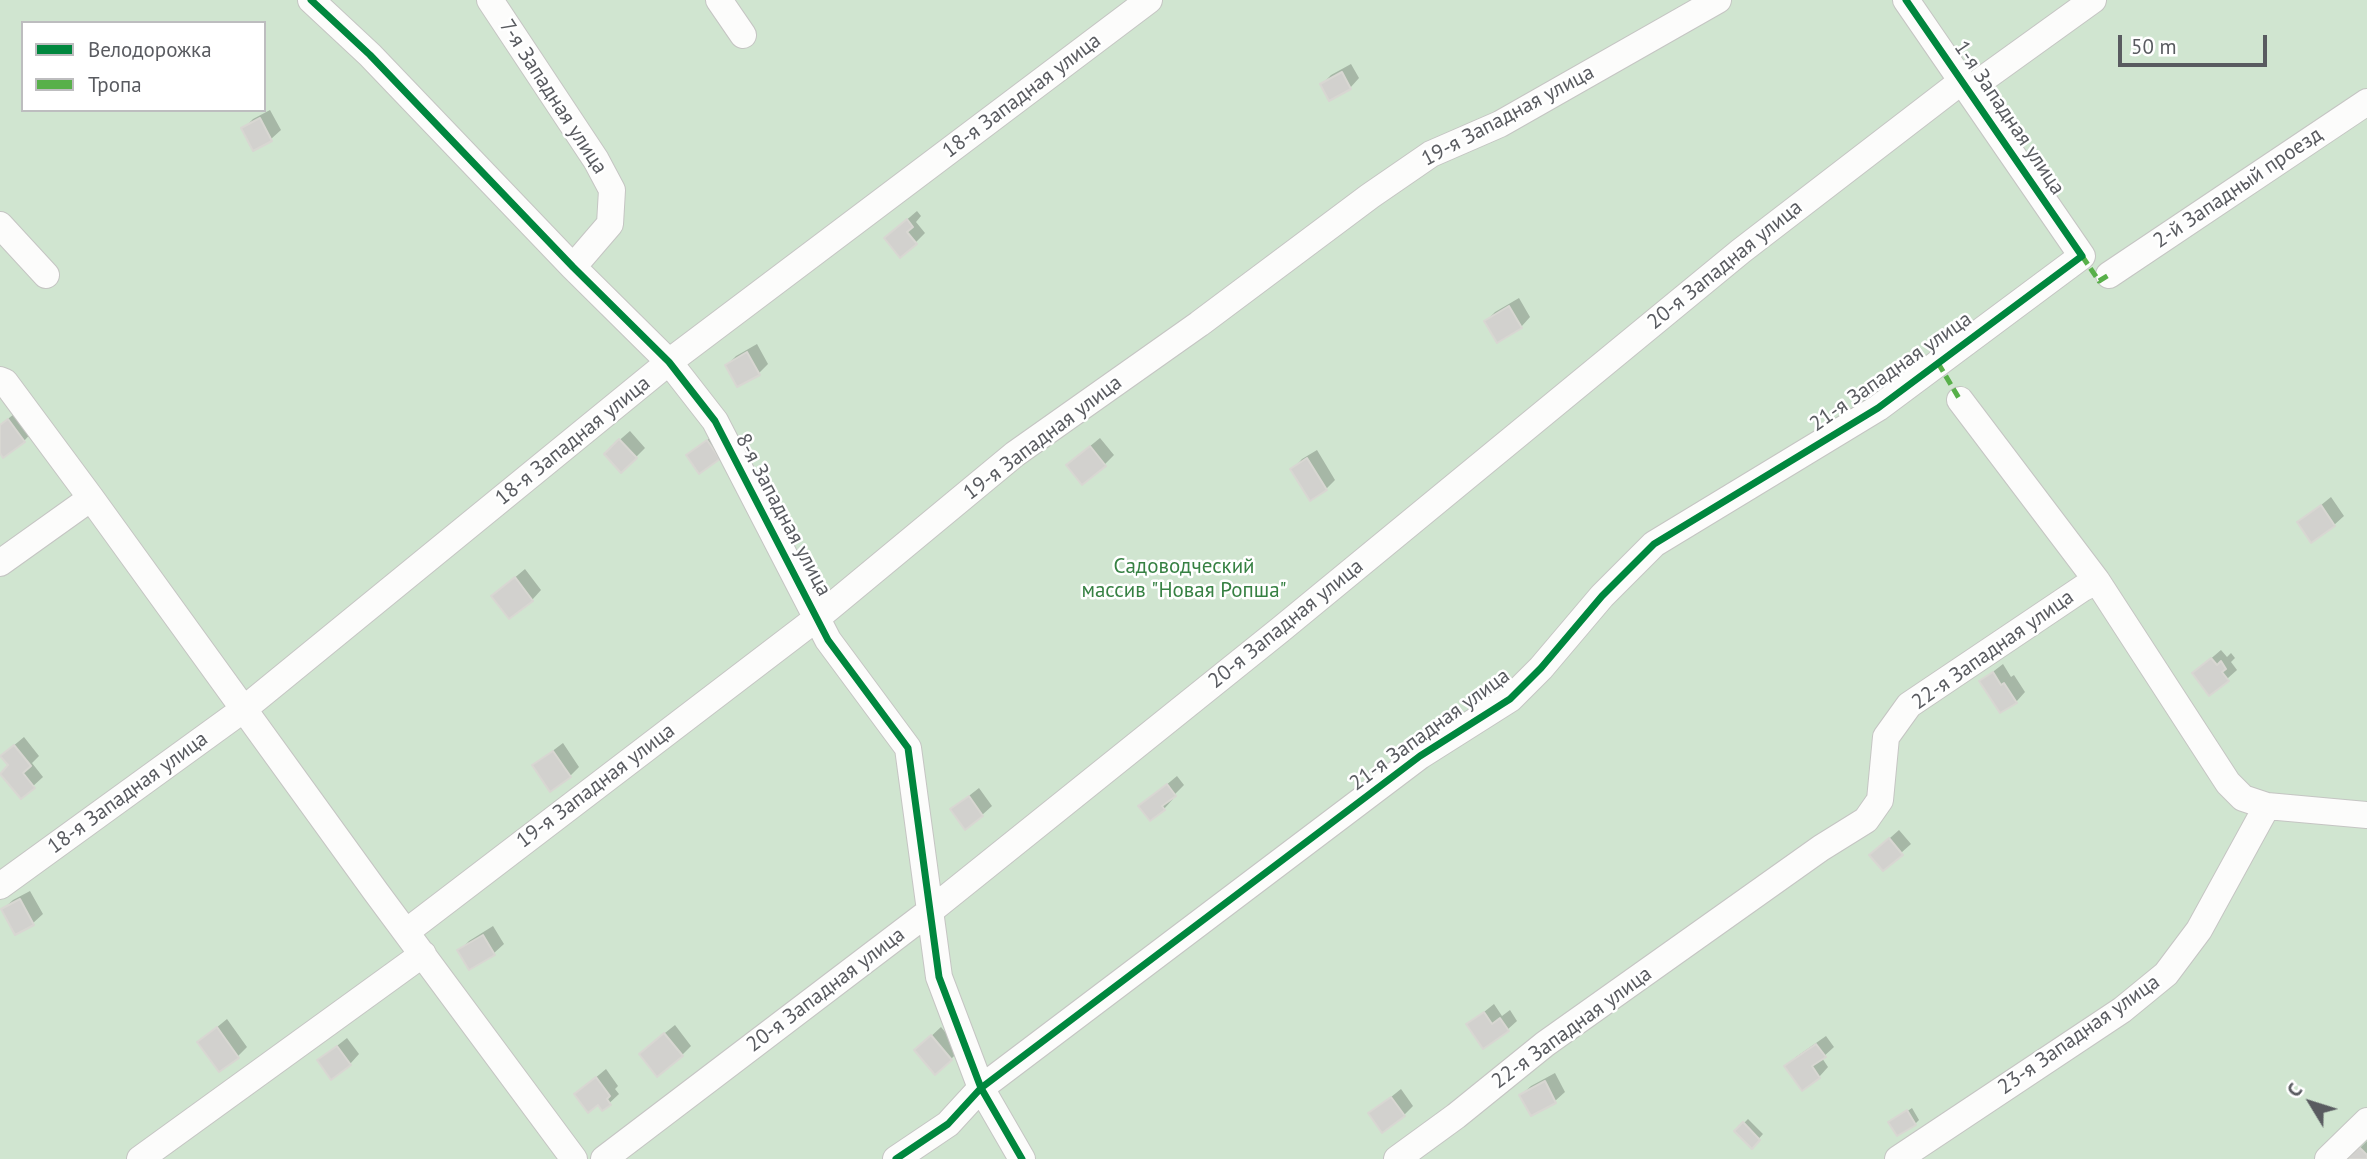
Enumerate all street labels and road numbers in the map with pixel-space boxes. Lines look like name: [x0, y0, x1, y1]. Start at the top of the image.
street label: 7-я Западная улица: [494, 15, 612, 179]
street label: 18-я Западная улица: [938, 28, 1106, 164]
street label: 1-я Западная улица: [1948, 36, 2070, 200]
street label: 19-я Западная улица: [1417, 60, 1599, 172]
street label: 2-й Западный проезд: [2149, 122, 2327, 254]
street label: 20-я Западная улица: [1643, 195, 1807, 335]
street label: 21-я Западная улица: [1805, 307, 1977, 437]
street label: 19-я Западная улица: [959, 370, 1127, 506]
street label: 18-я Западная улица: [491, 371, 655, 511]
street label: 8-я Западная улица: [730, 430, 836, 600]
street label: 20-я Западная улица: [1204, 554, 1368, 694]
street label: 22-я Западная улица: [1907, 585, 2079, 715]
street label: 21-я Западная улица: [1345, 663, 1515, 797]
street label: 19-я Западная улица: [512, 718, 680, 854]
street label: 18-я Западная улица: [43, 726, 213, 860]
street label: 20-я Западная улица: [742, 922, 910, 1058]
street label: 22-я Западная улица: [1487, 961, 1657, 1095]
street label: 23-я Западная улица: [1993, 970, 2165, 1100]

